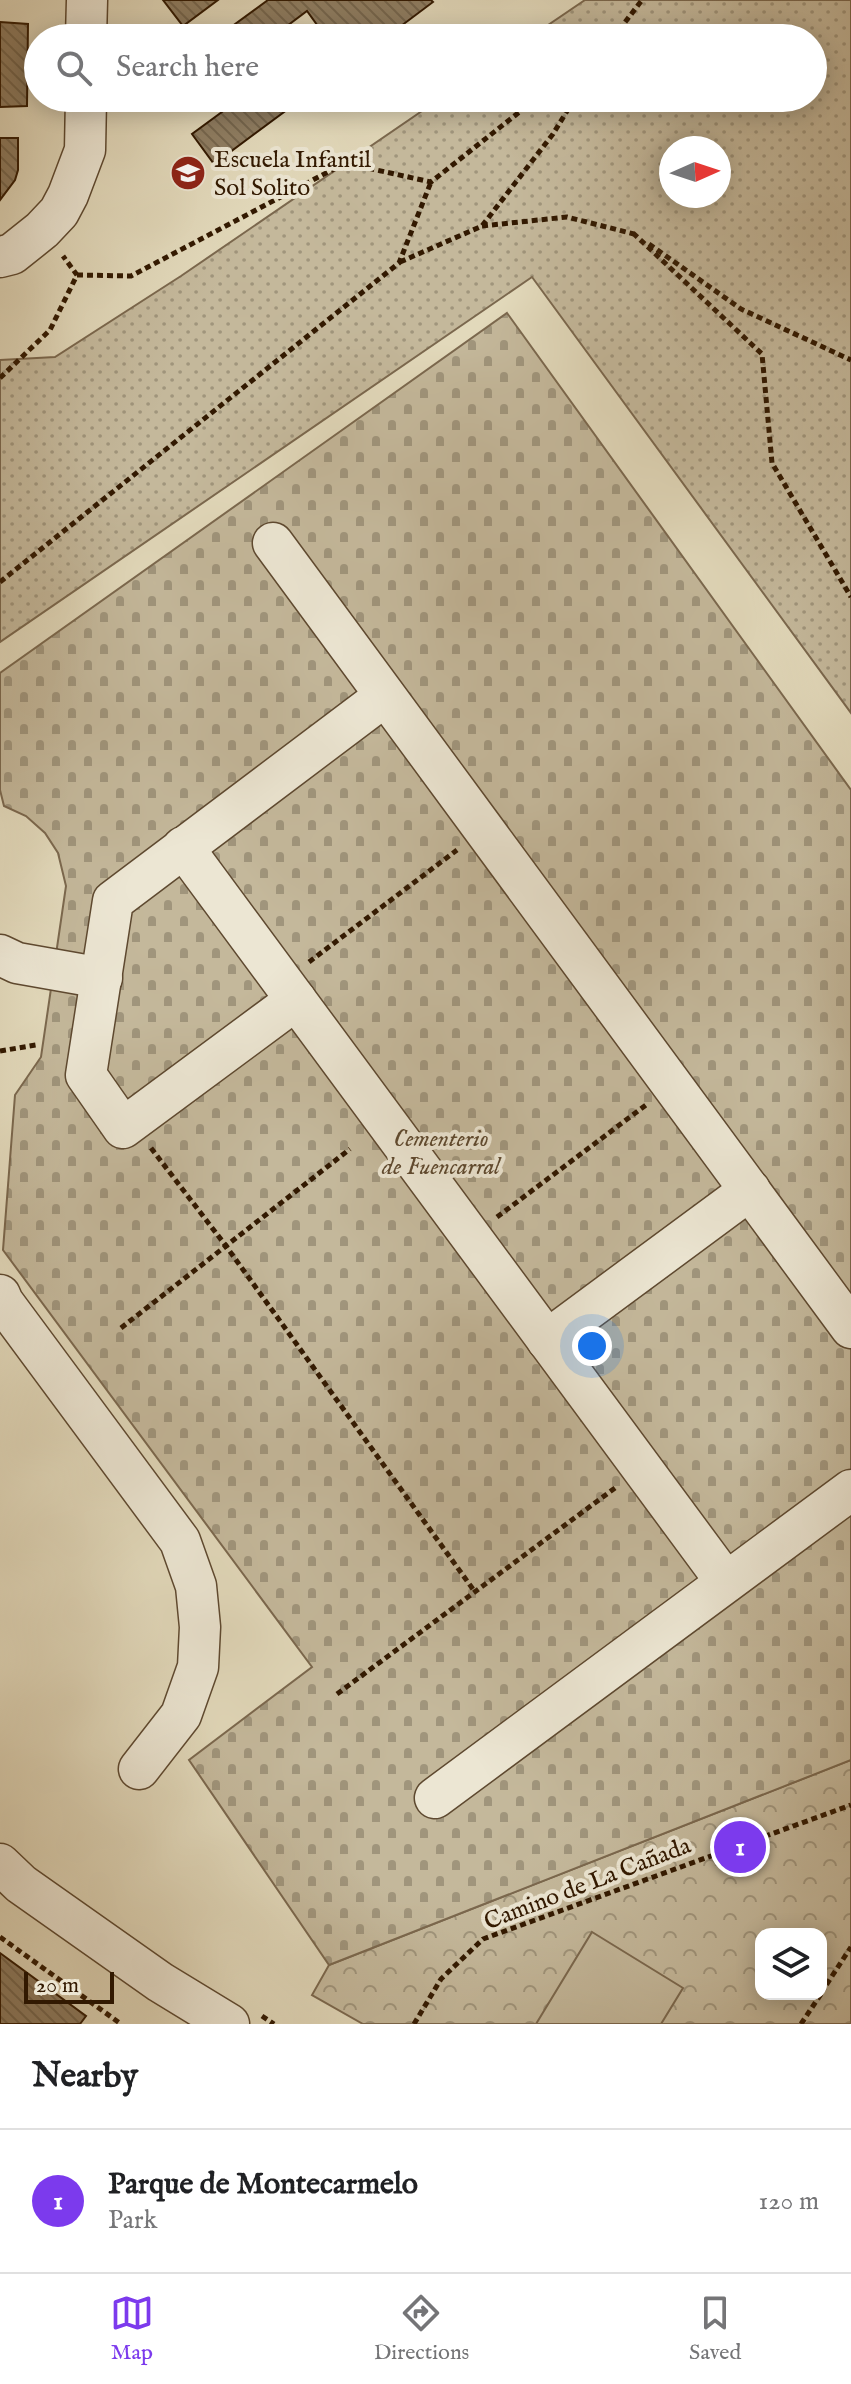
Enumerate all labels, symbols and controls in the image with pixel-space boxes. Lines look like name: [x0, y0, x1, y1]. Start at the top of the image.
search box: [24, 24, 827, 112]
icon: search: [52, 46, 96, 90]
text: Search here: [116, 49, 259, 87]
north arrow: [659, 136, 731, 208]
place label: Escuela Infantil Sol Solito: [214, 145, 372, 204]
school or university icon: Escuela Infantil Sol Solito: [169, 154, 207, 192]
park label: Cementerio de Fuencarral: [381, 1124, 502, 1183]
your location: [572, 1326, 612, 1366]
pin: 1: [714, 1817, 766, 1877]
street label: Camino de La Cañada: [480, 1830, 696, 1938]
map controls: [755, 1928, 827, 2000]
button: layers: [755, 1928, 827, 2000]
scale bar: [24, 1968, 114, 2004]
text: 20 m: [36, 1972, 79, 2000]
text: Nearby: [32, 2055, 138, 2098]
text: Parque de Montecarmelo: [108, 2166, 418, 2204]
text: 1: [53, 2185, 63, 2218]
text: 120 m: [759, 2185, 819, 2218]
text: Park: [108, 2204, 157, 2237]
tab: Map: [110, 2291, 154, 2367]
tab: Directions: [374, 2291, 469, 2367]
tab: Saved: [689, 2291, 741, 2367]

